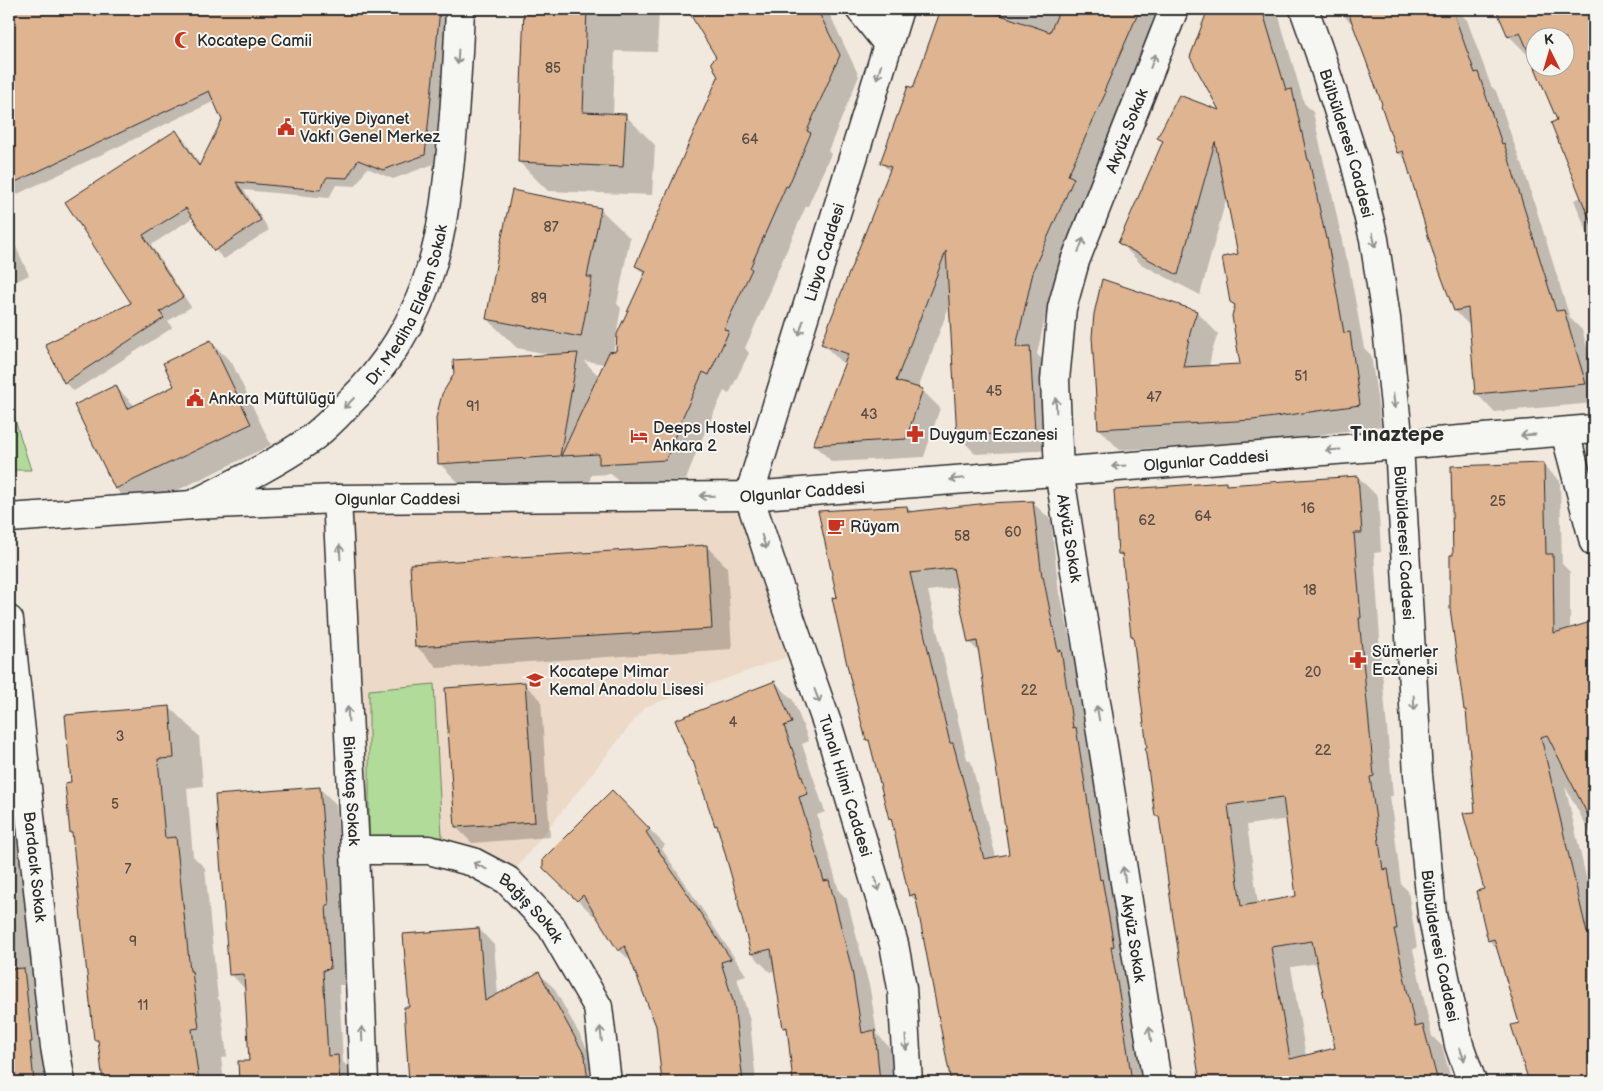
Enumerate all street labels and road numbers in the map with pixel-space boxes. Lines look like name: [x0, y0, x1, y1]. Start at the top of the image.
street label: Bülbülderesi Caddesi: [1314, 67, 1376, 220]
street label: Akyüz Sokak: [1102, 86, 1153, 176]
street label: Libya Caddesi: [801, 201, 849, 304]
street label: Dr. Mediha Eldem Sokak: [363, 223, 452, 389]
street label: Olgunlar Caddesi: [1143, 447, 1269, 476]
street label: Bülbülderesi Caddesi: [1389, 465, 1417, 620]
street label: Olgunlar Caddesi: [740, 479, 866, 507]
street label: Olgunlar Caddesi: [335, 490, 460, 510]
street label: Akyüz Sokak: [1052, 493, 1085, 584]
street label: Tunalı Hilmi Caddesi: [814, 712, 875, 859]
street label: Binektaş Sokak: [338, 735, 363, 846]
street label: Bardacık Sokak: [19, 810, 49, 923]
street label: Bülbülderesi Caddesi: [1417, 869, 1462, 1024]
street label: Bağış Sokak: [495, 870, 567, 947]
street label: Akyüz Sokak: [1116, 893, 1149, 984]

